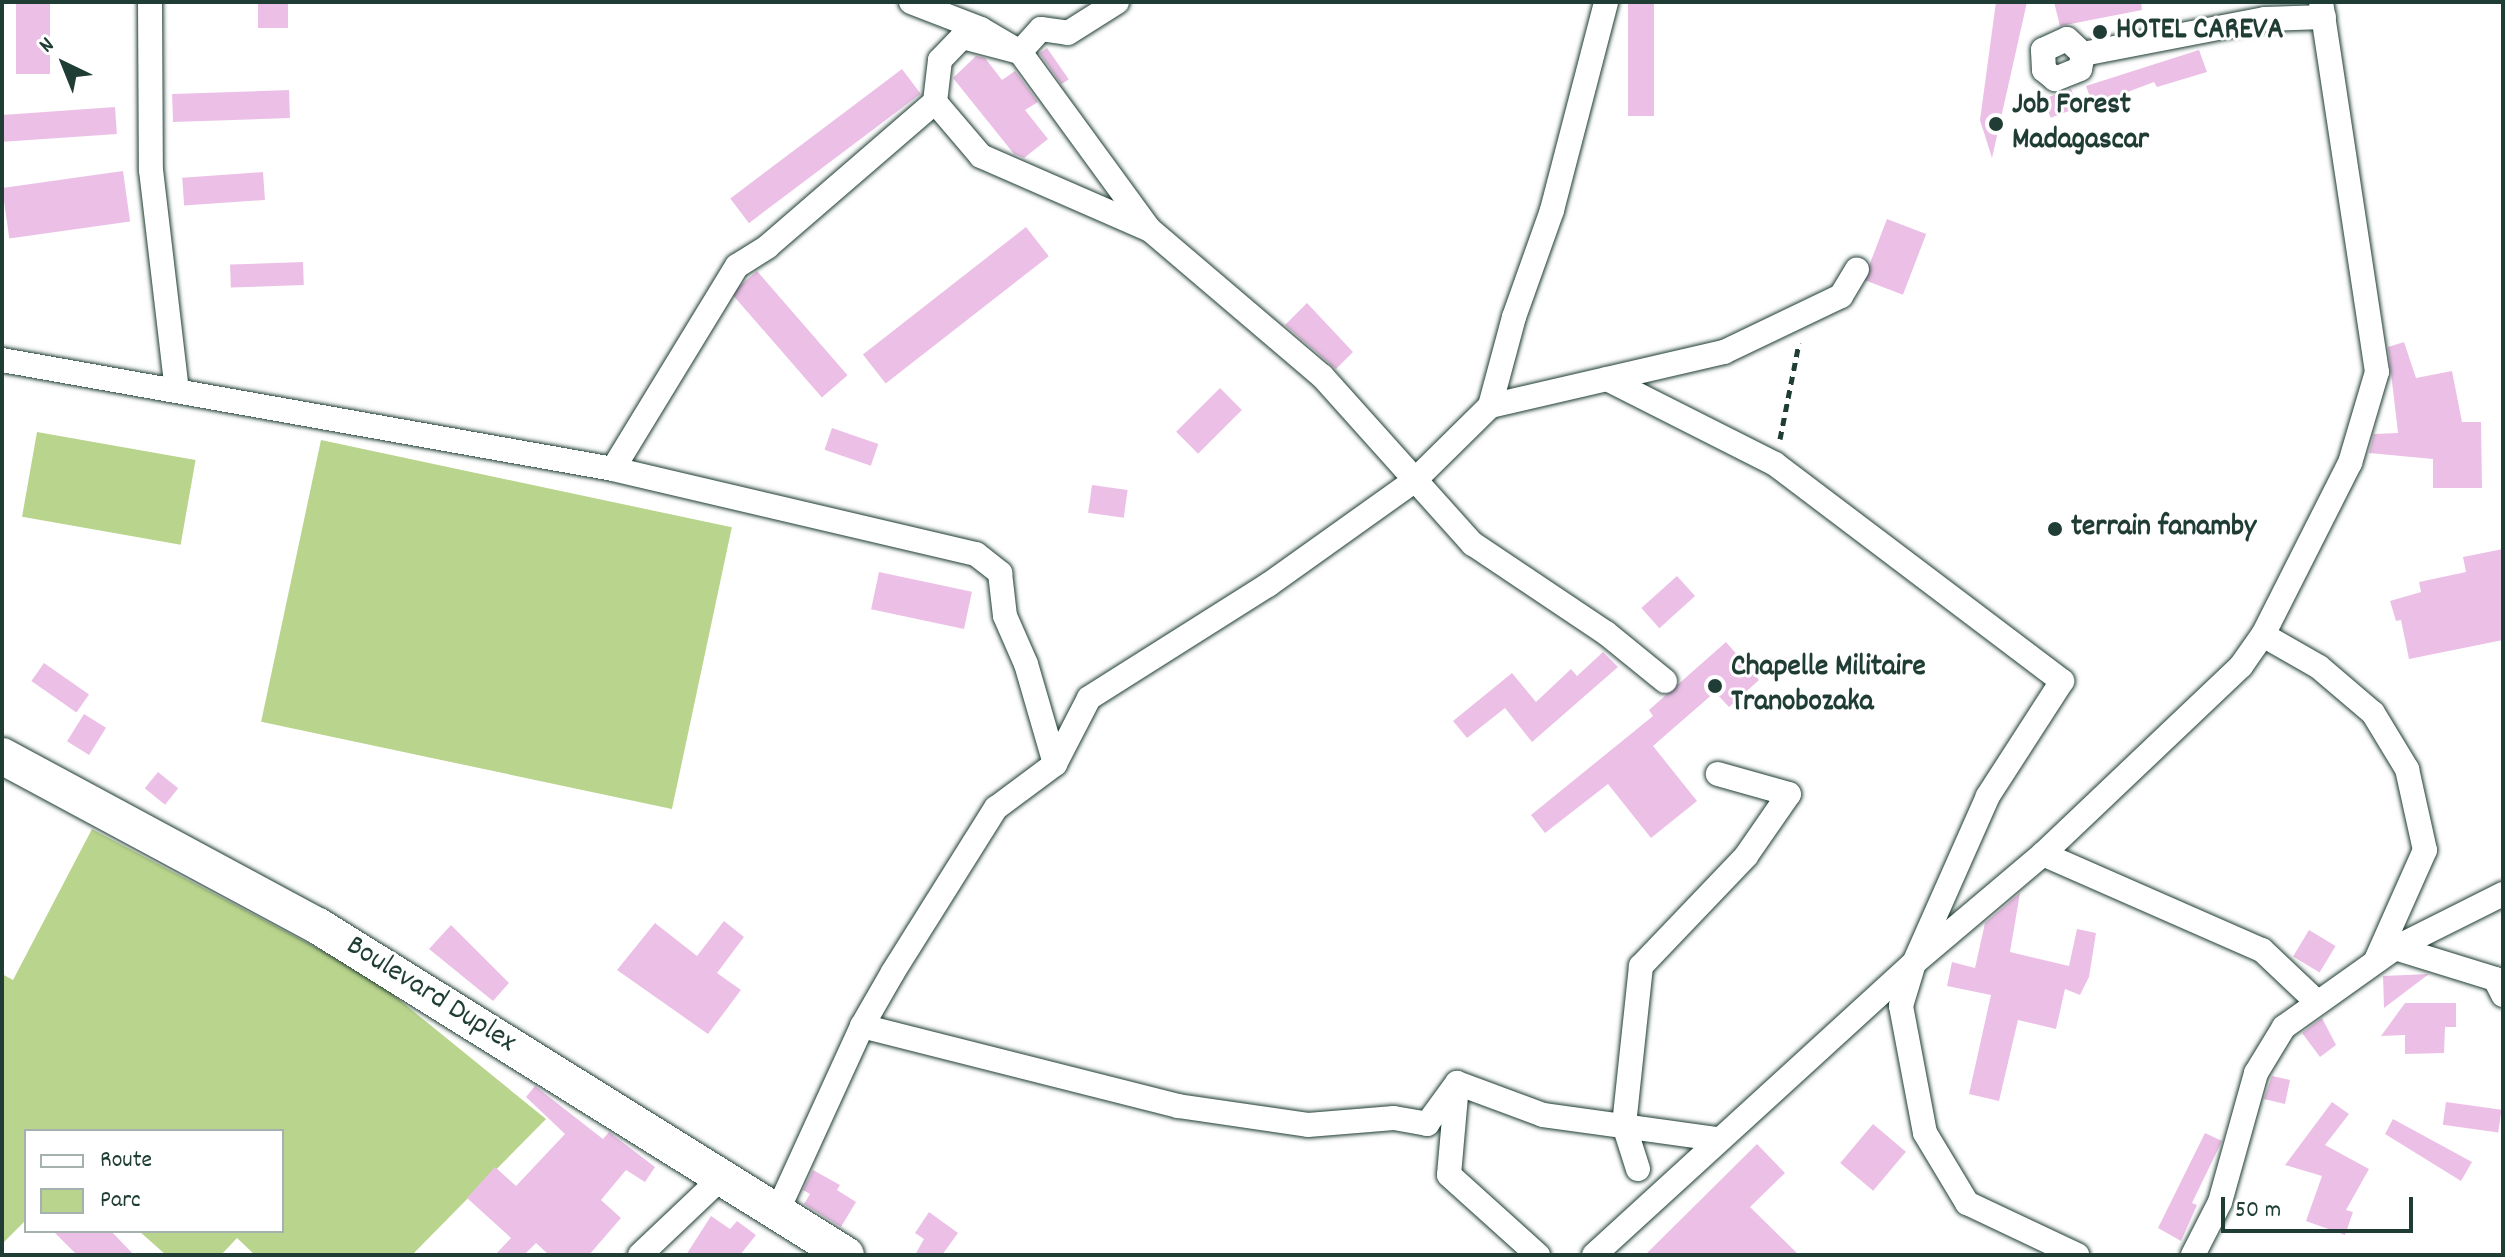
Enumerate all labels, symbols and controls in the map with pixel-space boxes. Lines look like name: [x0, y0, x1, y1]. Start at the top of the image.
place label: HOTEL CAREVA: [2116, 14, 2284, 50]
marker: HOTEL CAREVA: [2091, 23, 2109, 41]
north arrow: [24, 24, 104, 104]
text: N: [33, 31, 62, 61]
place label: Job Forest Madagascar: [2012, 89, 2149, 160]
marker: Job Forest Madagascar: [1987, 115, 2005, 133]
place label: terrain fanamby: [2071, 511, 2256, 547]
marker: terrain fanamby: [2046, 520, 2064, 538]
place label: Chapelle Militaire Tranobozaka: [1731, 651, 1926, 722]
marker: Chapelle Militaire Tranobozaka: [1706, 677, 1724, 695]
street label: Boulevard Duplex: [339, 930, 521, 1062]
legend: [24, 1129, 284, 1233]
text: Route: [100, 1144, 152, 1178]
scale bar: [2225, 1181, 2417, 1231]
text: Parc: [100, 1184, 141, 1218]
text: 50 m: [2235, 1194, 2281, 1228]

